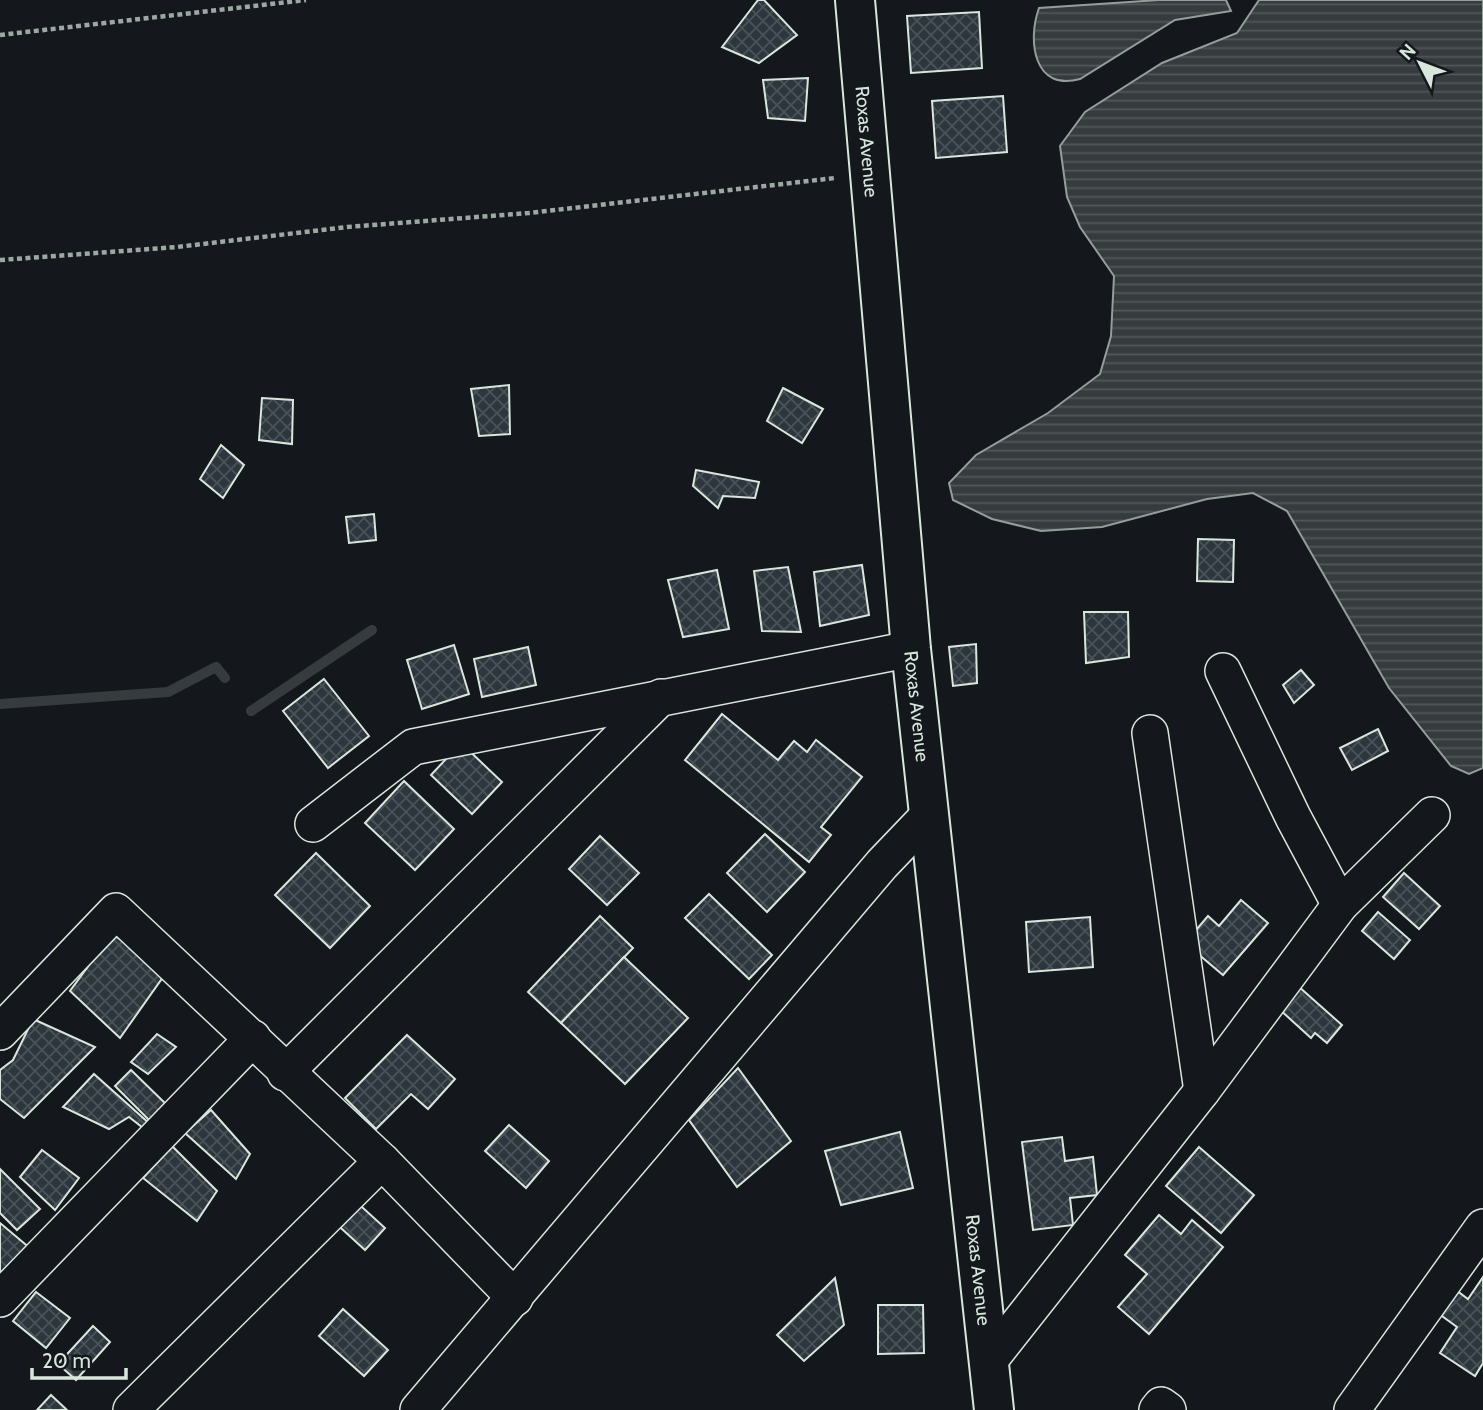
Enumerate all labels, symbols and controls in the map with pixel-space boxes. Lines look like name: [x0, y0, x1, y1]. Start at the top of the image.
north arrow: [1385, 28, 1455, 98]
text: N: [1395, 39, 1421, 65]
street label: Roxas Avenue: [850, 85, 883, 198]
street label: Roxas Avenue: [899, 650, 934, 763]
street label: Roxas Avenue: [961, 1213, 996, 1327]
scale bar: [32, 1336, 126, 1380]
text: 20 m: [42, 1348, 91, 1373]

